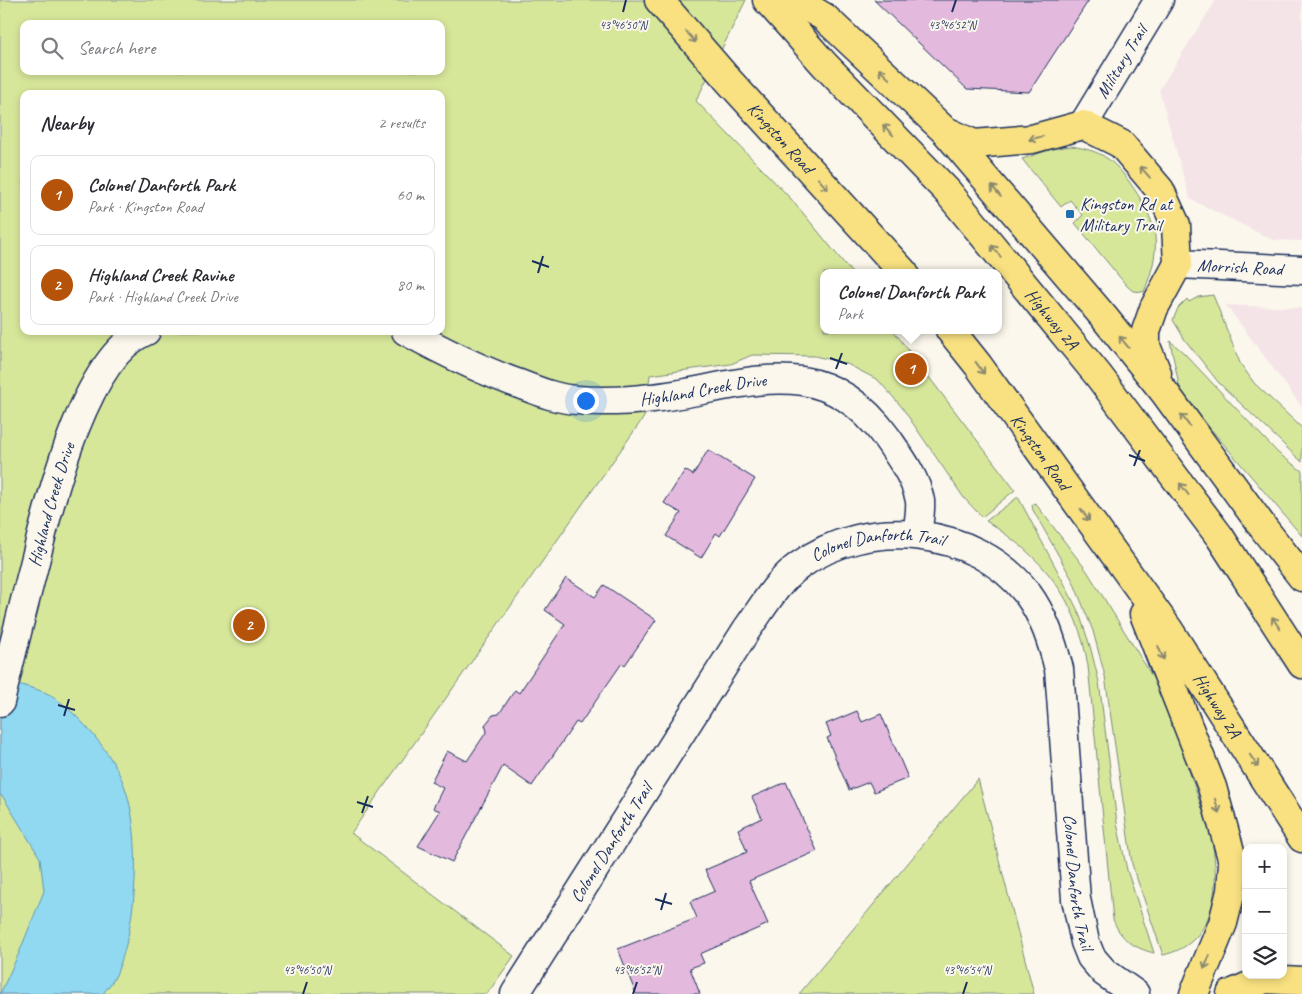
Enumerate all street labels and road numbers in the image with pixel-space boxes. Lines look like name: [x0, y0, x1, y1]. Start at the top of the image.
street label: Military Trail: [1091, 19, 1154, 102]
street label: Kingston Road: [743, 98, 821, 180]
street label: Morrish Road: [1197, 254, 1286, 280]
street label: Highway 2A: [1020, 284, 1084, 355]
street label: Highland Creek Drive: [639, 369, 768, 410]
street label: Kingston Road: [1006, 410, 1077, 497]
street label: Highland Creek Drive: [23, 439, 80, 569]
street label: Colonel Danforth Trail: [807, 523, 950, 566]
street label: Highway 2A: [1188, 669, 1247, 743]
street label: Colonel Danforth Trail: [565, 777, 659, 907]
street label: Colonel Danforth Trail: [1059, 813, 1099, 956]

